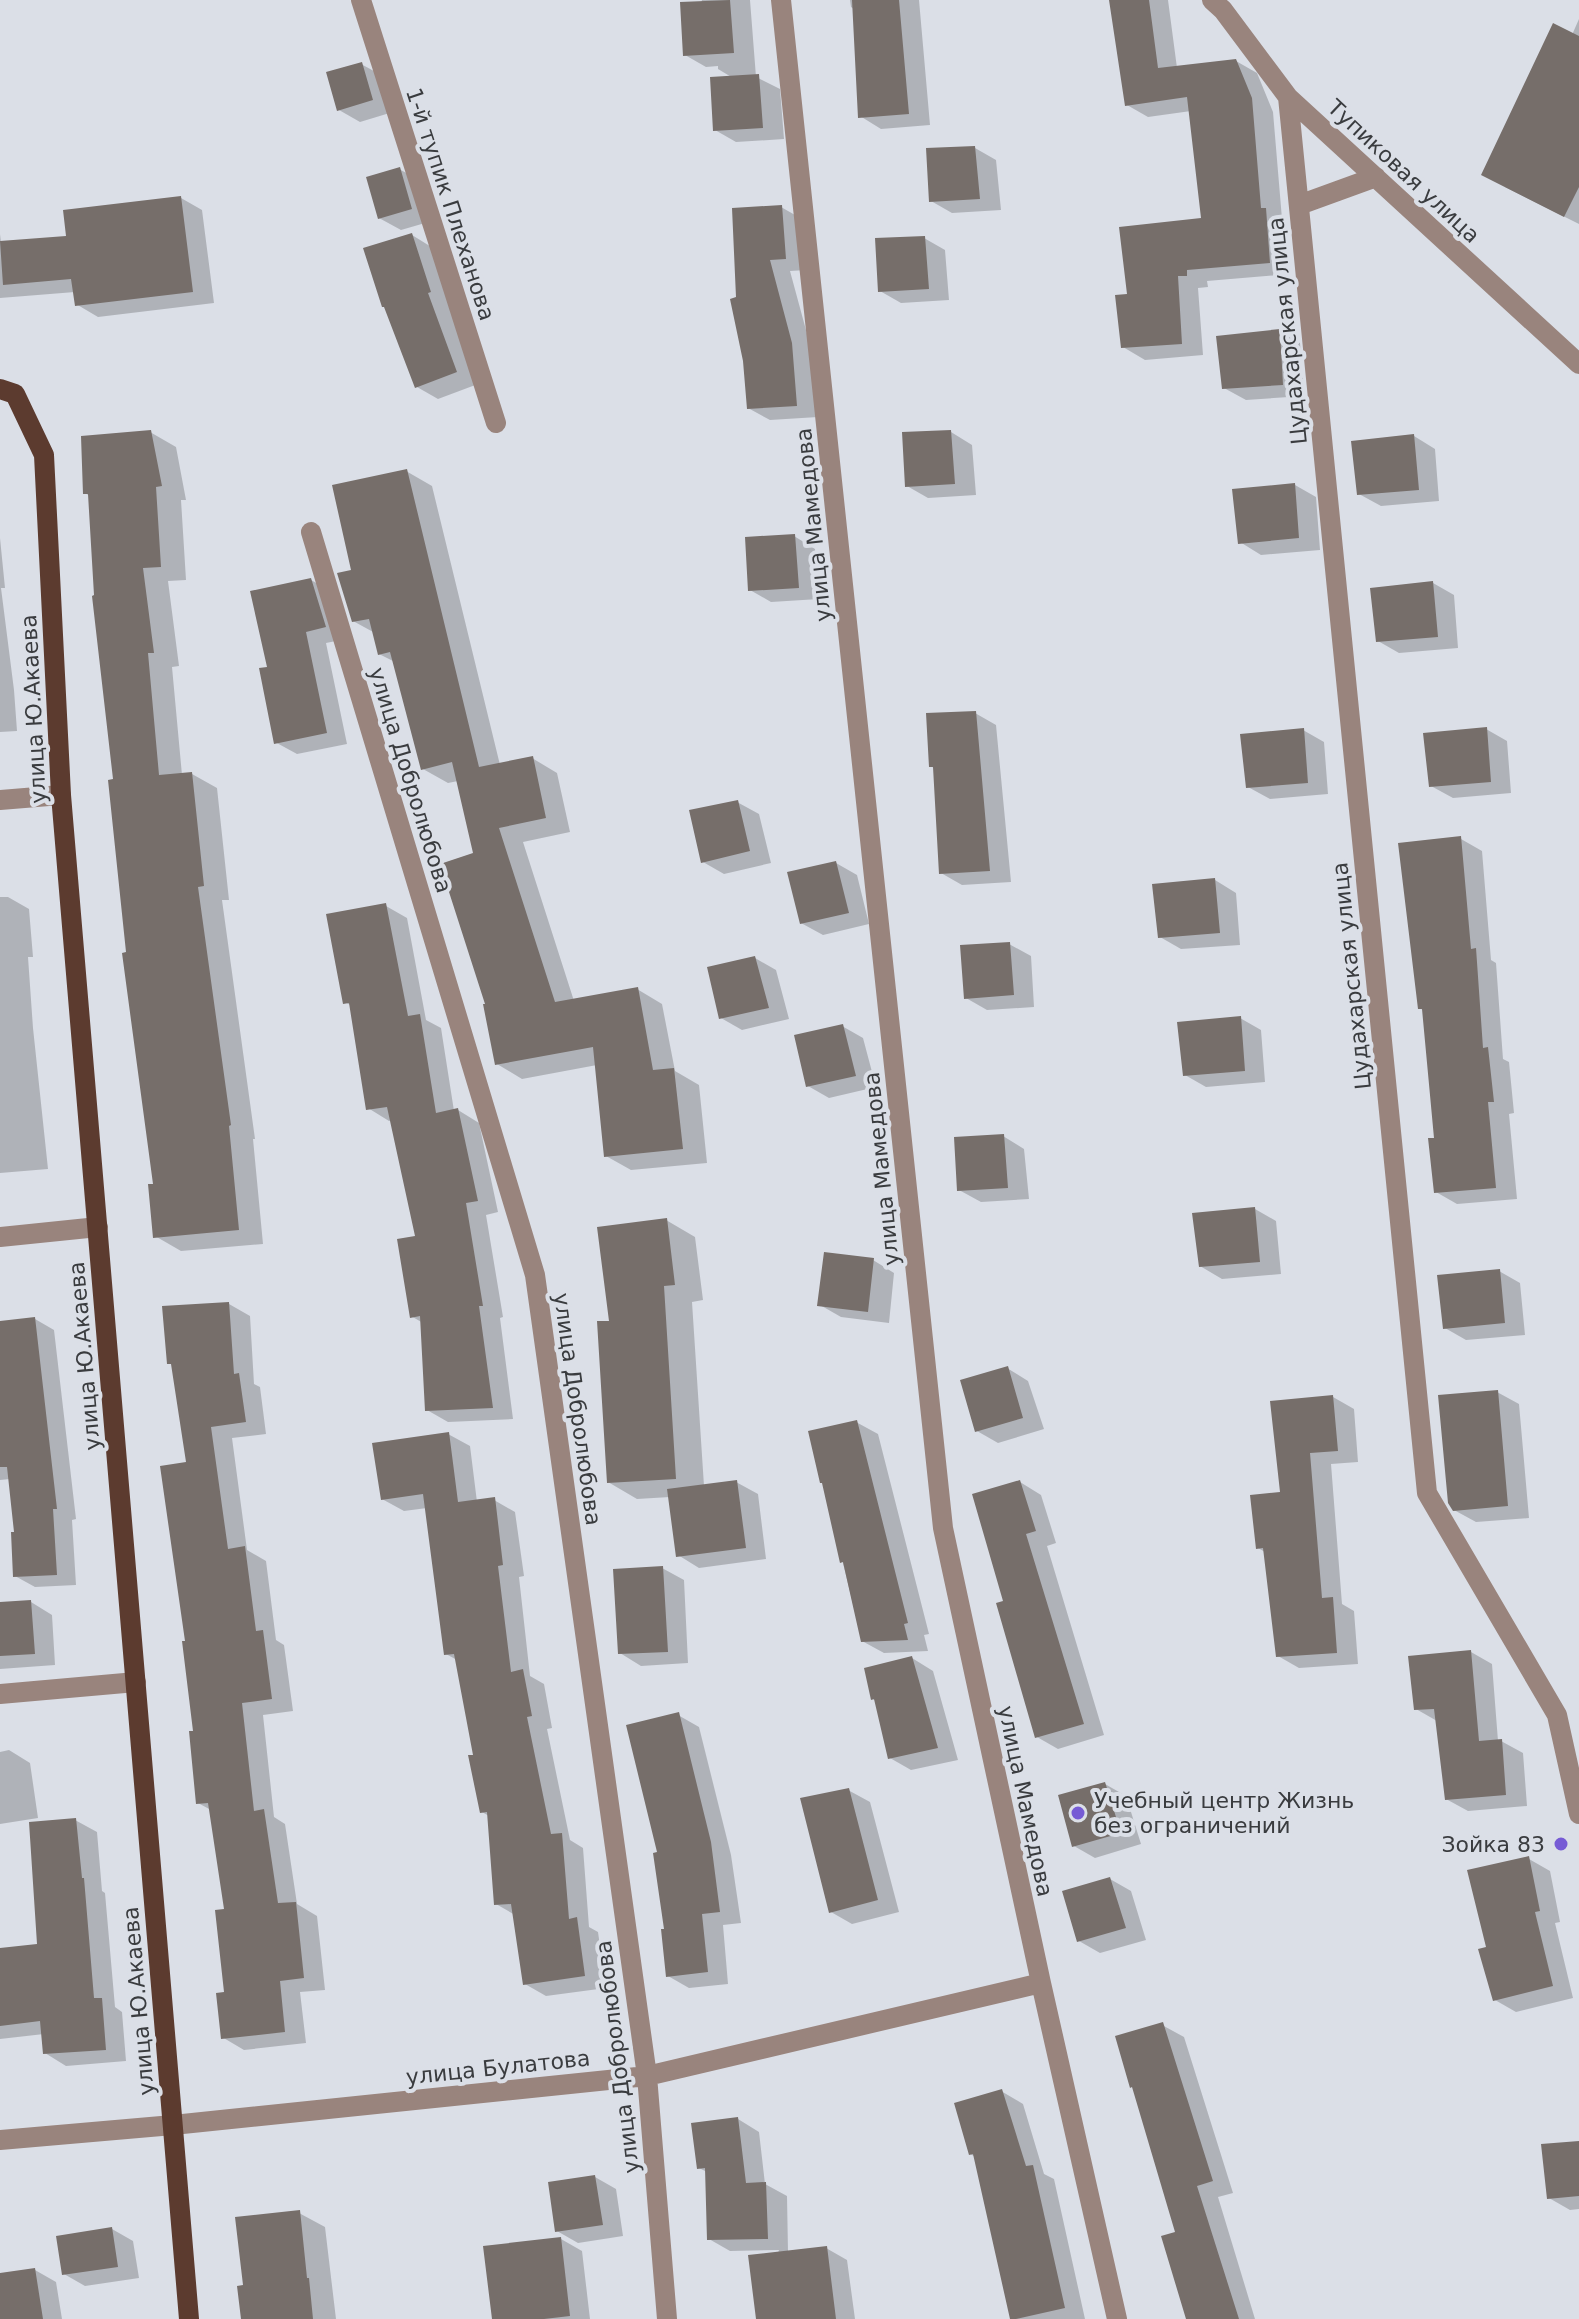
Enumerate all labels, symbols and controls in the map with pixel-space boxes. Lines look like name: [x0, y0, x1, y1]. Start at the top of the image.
street label: 1-й тупик Плеханова: [401, 85, 500, 324]
street label: Тупиковая улица: [1322, 94, 1485, 248]
street label: Цудахарская улица: [1263, 216, 1312, 446]
street label: улица Мамедова: [791, 427, 836, 623]
street label: улица Ю.Акаева: [16, 614, 51, 804]
street label: улица Добролюбова: [364, 664, 457, 896]
street label: Цудахарская улица: [1327, 861, 1376, 1091]
street label: улица Мамедова: [859, 1071, 904, 1267]
street label: улица Ю.Акаева: [64, 1261, 105, 1451]
street label: улица Добролюбова: [549, 1291, 606, 1527]
street label: улица Мамедова: [993, 1703, 1058, 1899]
place label: Учебный центр Жизнь без ограничений: [1094, 1788, 1354, 1838]
marker: Учебный центр Жизнь без ограничений: [1069, 1804, 1087, 1822]
place label: Зойка 83: [1441, 1832, 1545, 1857]
marker: Зойка 83: [1552, 1835, 1570, 1853]
street label: улица Ю.Акаева: [118, 1906, 159, 2096]
street label: улица Добролюбова: [591, 1939, 644, 2175]
street label: улица Булатова: [405, 2045, 591, 2090]

